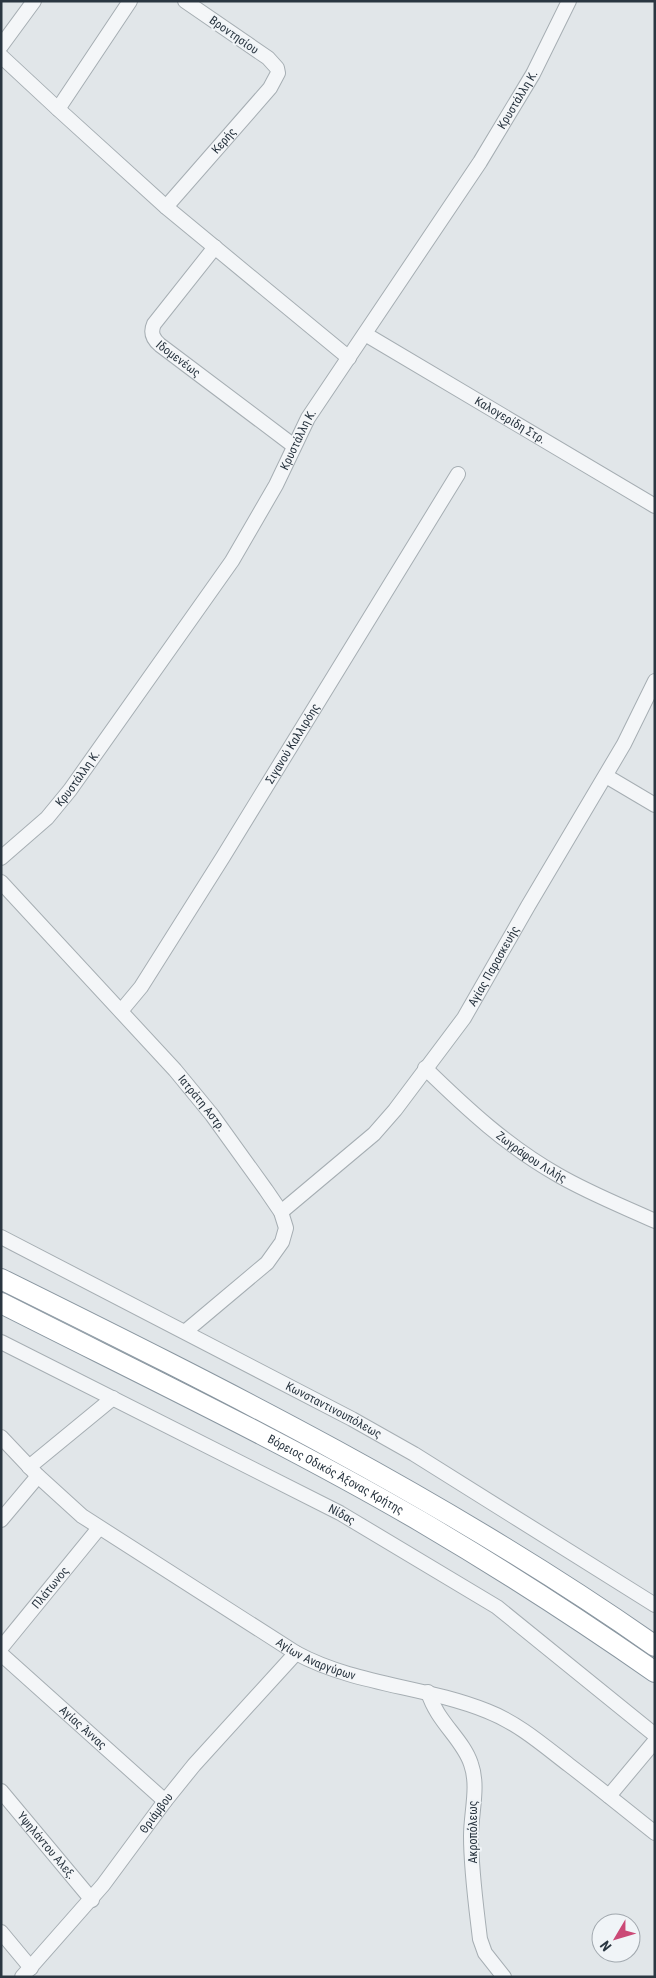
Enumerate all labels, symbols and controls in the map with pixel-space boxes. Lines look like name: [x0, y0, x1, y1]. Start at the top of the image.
street label: Βροντησίου: [207, 13, 261, 57]
street label: Κρυστάλλη Κ.: [495, 68, 541, 131]
street label: Κερής: [209, 125, 239, 157]
street label: Ιδομενέως: [153, 338, 203, 380]
street label: Καλογερίδη Στρ.: [472, 394, 548, 447]
street label: Κρυστάλλη Κ.: [277, 406, 319, 472]
street label: Σιγανού Καλλιρόης: [263, 701, 323, 786]
street label: Κρυστάλλη Κ.: [52, 748, 103, 809]
street label: Αγίας Παρασκευής: [465, 923, 522, 1009]
street label: Ιατράτη Αστρ.: [175, 1072, 229, 1134]
street label: Ζωγράφου Λιλής: [493, 1128, 569, 1186]
street label: Κωνσταντινουπόλεως: [283, 1379, 384, 1441]
street label: Βόρειος Οδικός Άξονας Κρήτης: [265, 1432, 406, 1517]
street label: Νίδας: [326, 1501, 358, 1528]
street label: Πλάτωνος: [29, 1564, 72, 1611]
street label: Αγίων Αναργύρων: [273, 1635, 357, 1683]
street label: Αγίας Άννας: [56, 1703, 110, 1752]
street label: Θριάμβου: [137, 1790, 176, 1836]
street label: Ακροπόλεως: [466, 1800, 480, 1863]
street label: Υψηλάντου Αλεξ.: [14, 1809, 79, 1882]
north arrow: [591, 1913, 641, 1963]
text: N: [597, 1938, 615, 1954]

